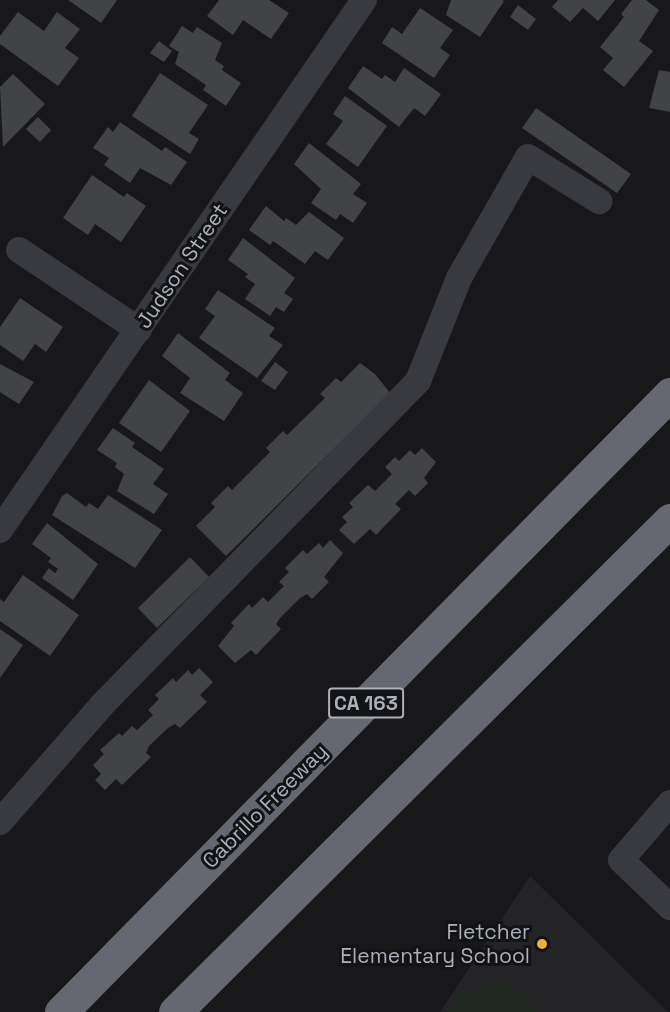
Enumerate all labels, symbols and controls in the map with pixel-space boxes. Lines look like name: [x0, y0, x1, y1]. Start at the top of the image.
street label: Judson Street: [131, 199, 233, 333]
road number: CA 163: [327, 686, 405, 720]
street label: Cabrillo Freeway: [198, 739, 332, 873]
place label: Fletcher Elementary School: [340, 919, 530, 969]
marker: Fletcher Elementary School: [535, 937, 549, 951]

